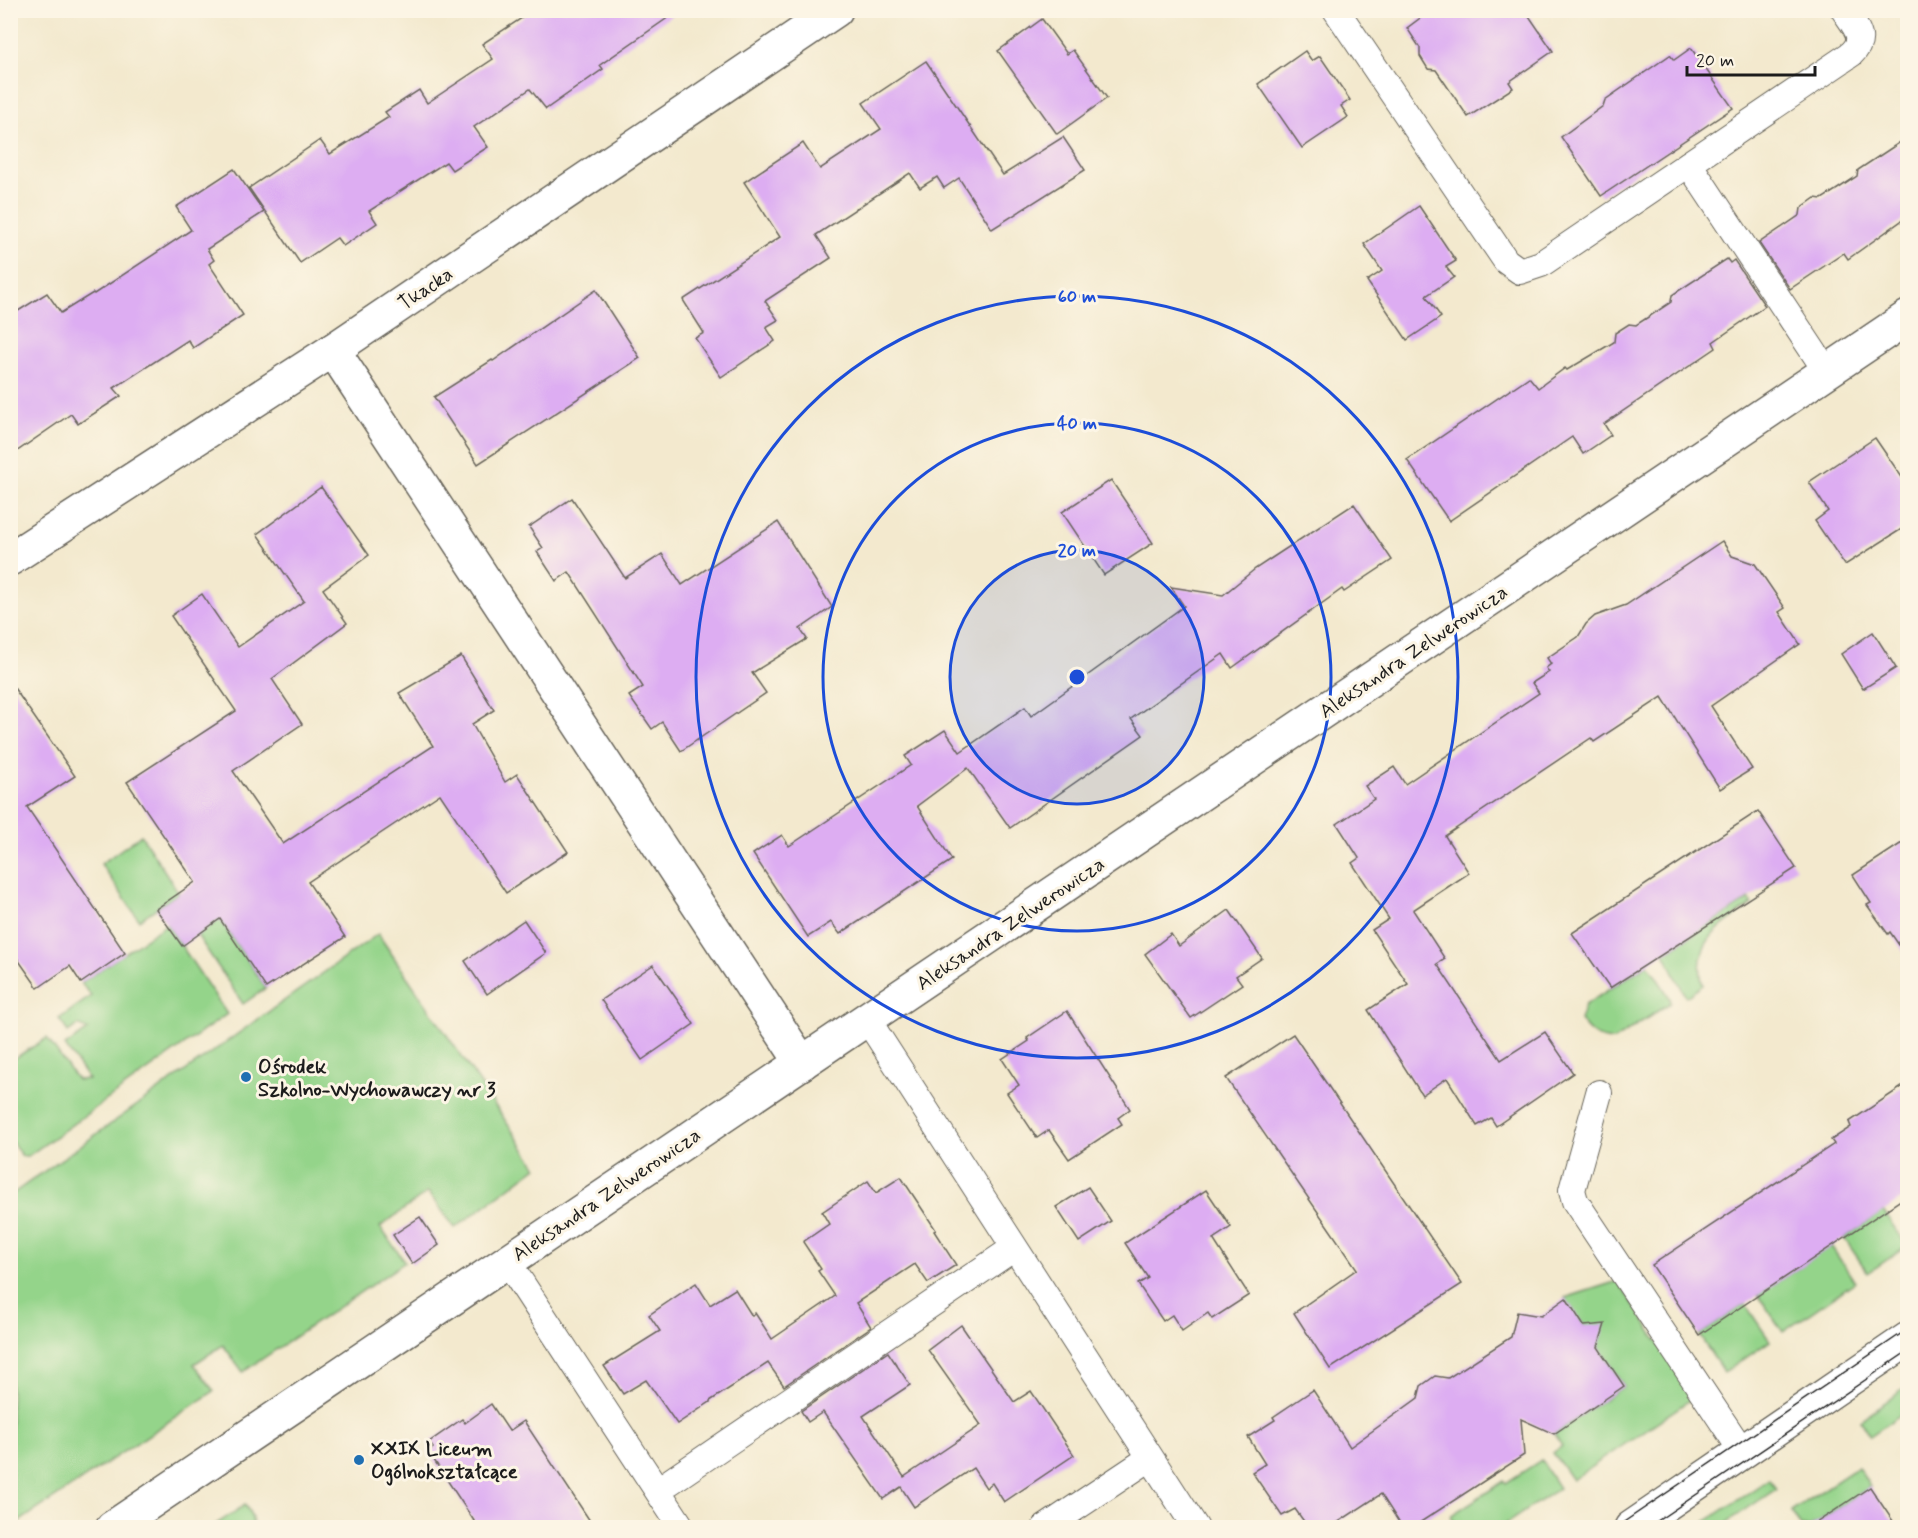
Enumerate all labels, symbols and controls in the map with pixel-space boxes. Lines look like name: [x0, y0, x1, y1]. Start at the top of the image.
scale bar: [1687, 39, 1814, 77]
text: 20 m: [1696, 49, 1734, 73]
street label: Tkacka: [393, 261, 459, 317]
text: 60 m: [1058, 285, 1096, 309]
text: 40 m: [1057, 412, 1097, 436]
text: 20 m: [1058, 539, 1096, 563]
street label: Aleksandra Zelwerowicza: [1314, 579, 1513, 725]
centre of rings: [1067, 667, 1087, 687]
street label: Aleksandra Zelwerowicza: [911, 851, 1110, 997]
place label: Ośrodek Szkolno-Wychowawczy nr 3: [258, 1054, 497, 1104]
marker: Ośrodek Szkolno-Wychowawczy nr 3: [239, 1070, 253, 1084]
street label: Aleksandra Zelwerowicza: [507, 1122, 706, 1268]
place label: XXIX Liceum Ogólnokształcące: [371, 1436, 518, 1486]
marker: XXIX Liceum Ogólnokształcące: [352, 1453, 366, 1467]

